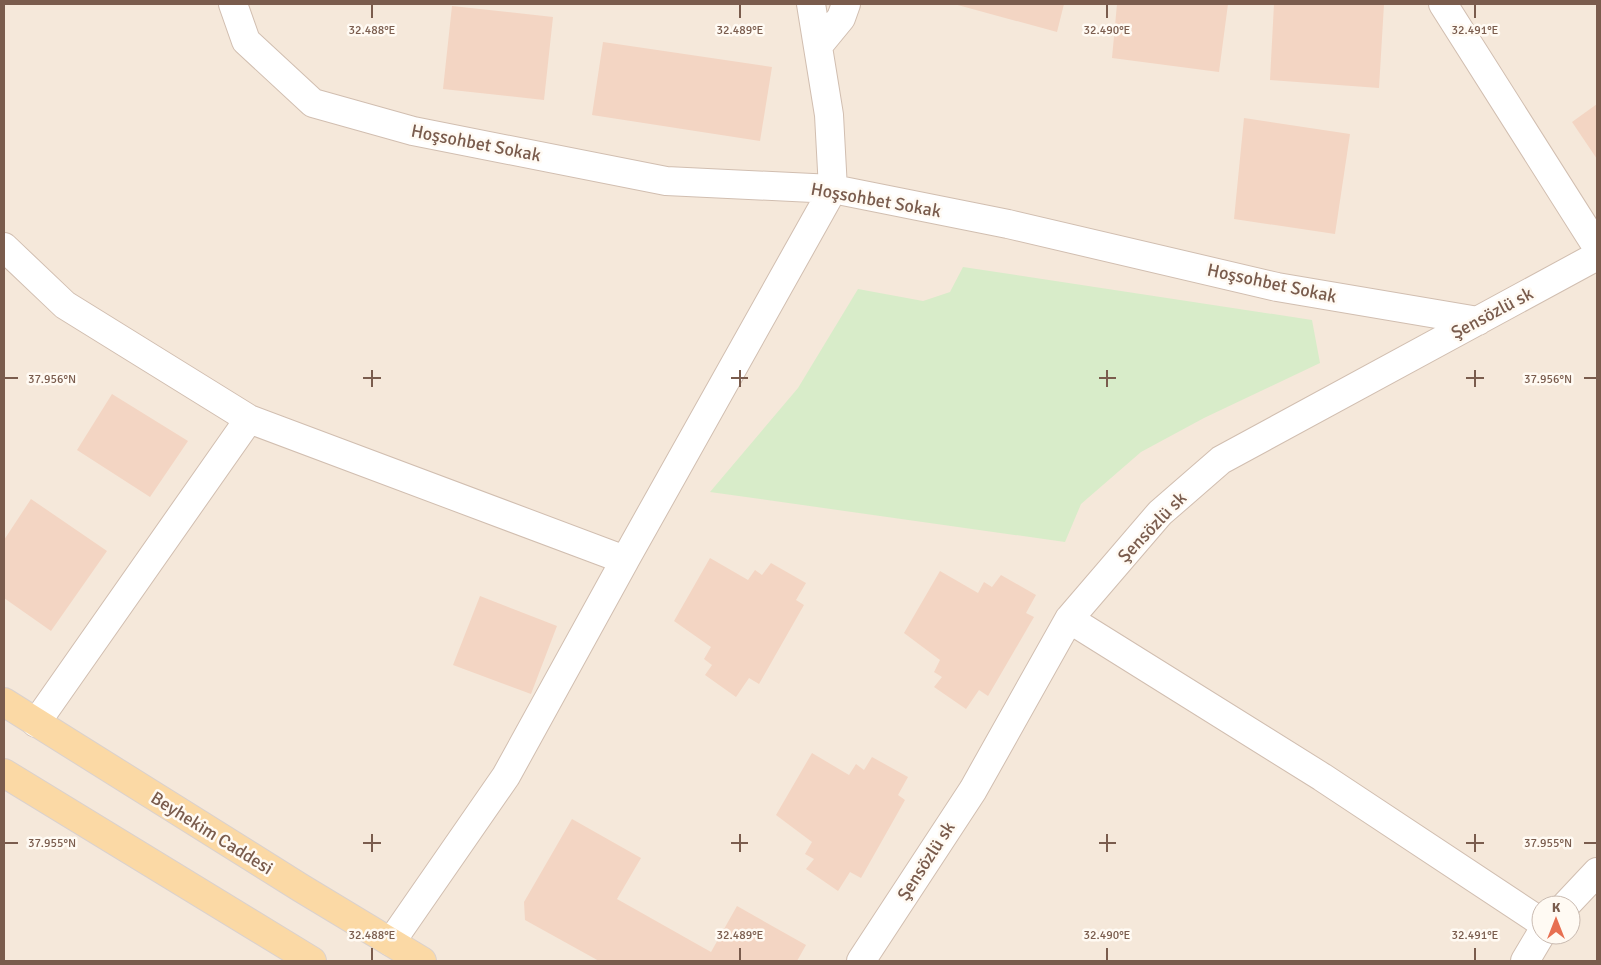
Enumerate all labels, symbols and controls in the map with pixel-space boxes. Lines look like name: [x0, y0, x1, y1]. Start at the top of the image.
text: 32.488°E: [349, 23, 396, 38]
text: 32.489°E: [717, 23, 764, 38]
text: 32.490°E: [1084, 23, 1131, 38]
text: 32.491°E: [1452, 23, 1499, 38]
street label: Hoşsohbet Sokak: [409, 120, 543, 166]
street label: Hoşsohbet Sokak: [809, 178, 943, 222]
street label: Hoşsohbet Sokak: [1205, 259, 1339, 307]
street label: Şensözlü sk: [1447, 282, 1537, 344]
text: 37.956°N: [28, 372, 76, 387]
text: 37.956°N: [1524, 372, 1572, 387]
street label: Şensözlü sk: [1113, 487, 1191, 567]
street label: Beyhekim Caddesi: [147, 787, 277, 879]
street label: Şensözlü sk: [892, 817, 960, 905]
text: 37.955°N: [28, 836, 76, 851]
text: 37.955°N: [1524, 836, 1572, 851]
north arrow: [1531, 895, 1581, 945]
text: K: [1552, 899, 1561, 916]
text: 32.488°E: [349, 928, 396, 943]
text: 32.489°E: [717, 928, 764, 943]
text: 32.490°E: [1084, 928, 1131, 943]
text: 32.491°E: [1452, 928, 1499, 943]

